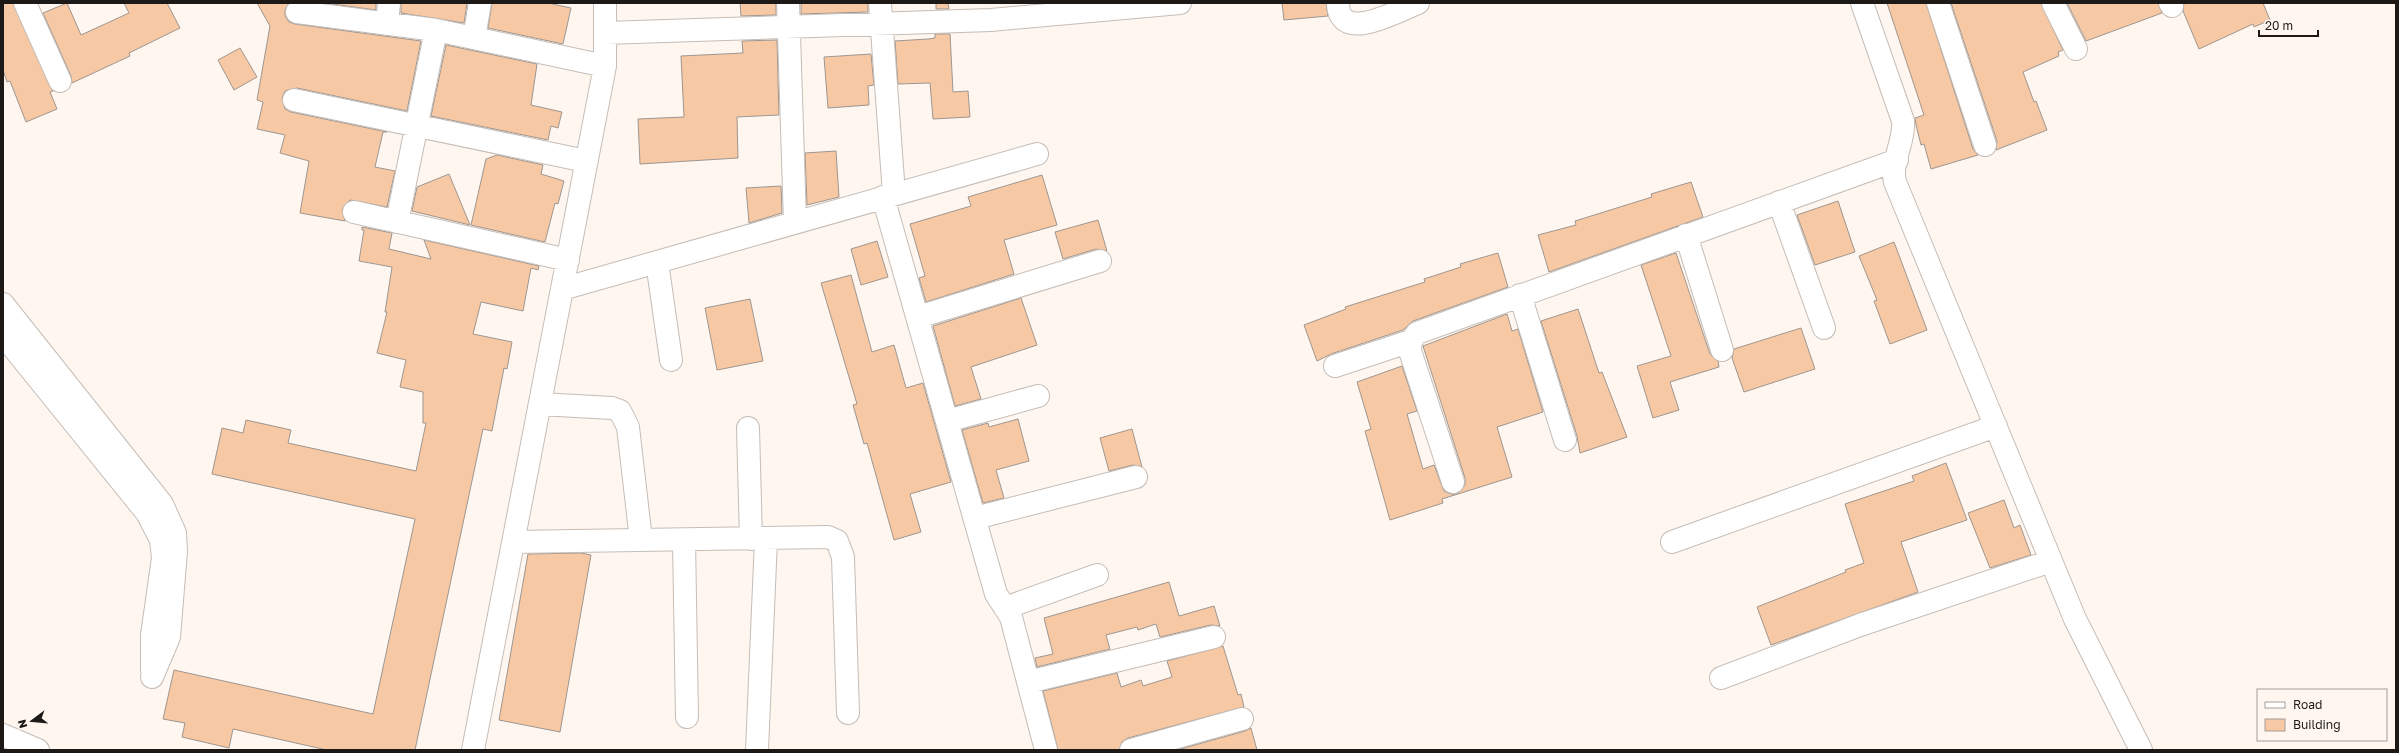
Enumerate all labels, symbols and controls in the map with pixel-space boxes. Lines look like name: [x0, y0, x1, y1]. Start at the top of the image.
scale bar: [2259, 12, 2318, 38]
text: 20 m: [2265, 18, 2293, 33]
legend: [2257, 689, 2387, 741]
text: Road: [2293, 697, 2322, 712]
north arrow: [12, 701, 52, 741]
text: Building: [2293, 717, 2341, 732]
text: N: [15, 718, 29, 730]

